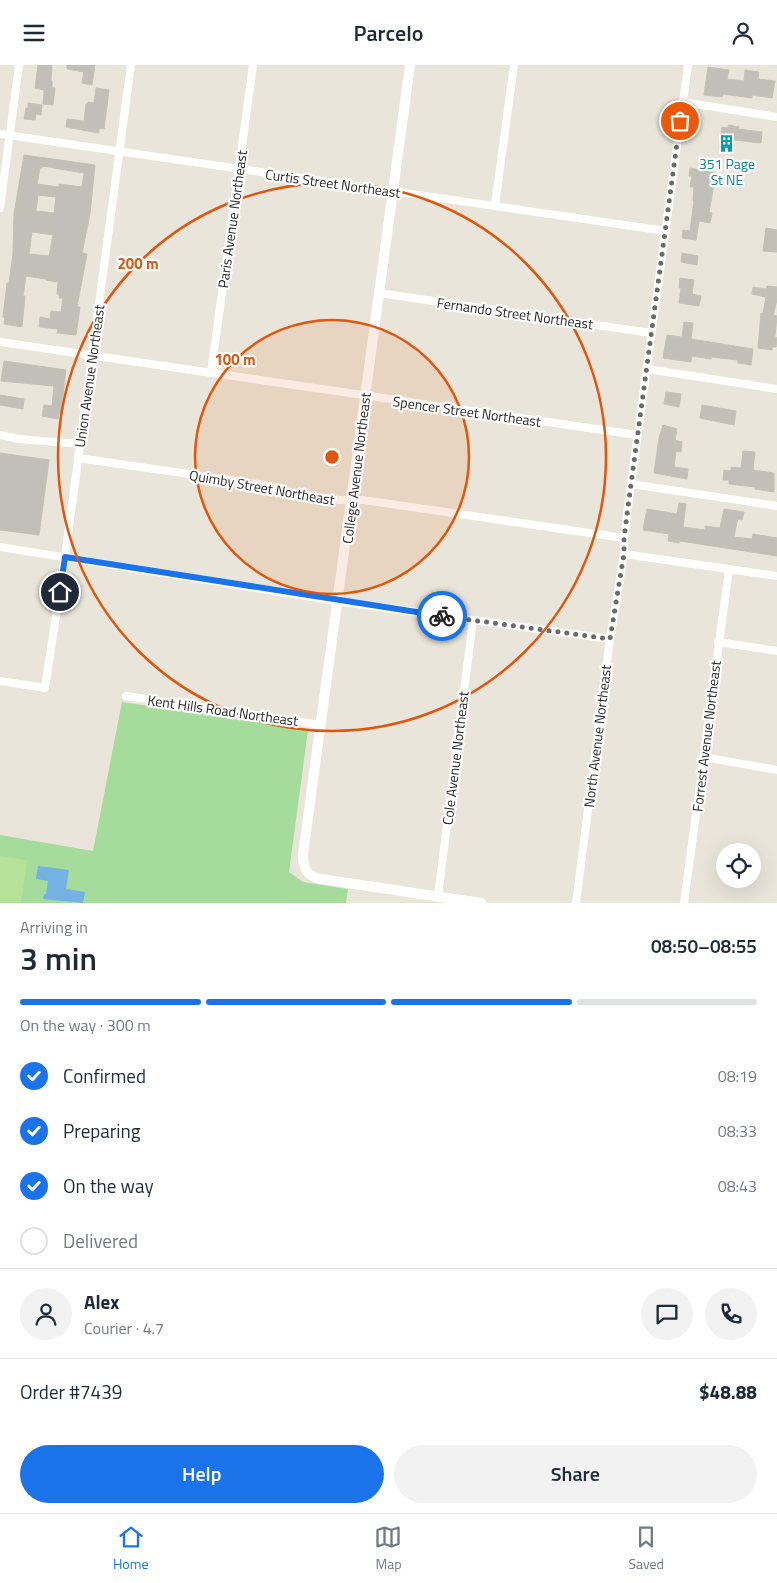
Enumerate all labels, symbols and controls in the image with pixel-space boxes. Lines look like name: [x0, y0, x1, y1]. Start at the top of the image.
text: Parcelo: [354, 16, 423, 50]
icon: menu: [20, 19, 48, 47]
icon: person: [729, 19, 757, 47]
pin: [659, 100, 701, 142]
icon: bag: [666, 107, 694, 135]
building icon: 351 Page St NE: [717, 133, 737, 153]
street label: Paris Avenue Northeast: [212, 149, 252, 289]
place label: 351 Page St NE: [699, 153, 755, 190]
street label: Curtis Street Northeast: [264, 163, 402, 203]
text: 200 m: [117, 252, 159, 275]
street label: Fernando Street Northeast: [435, 292, 595, 334]
street label: Union Avenue Northeast: [69, 303, 109, 449]
text: 100 m: [214, 348, 256, 371]
street label: Spencer Street Northeast: [392, 390, 542, 432]
street label: College Avenue Northeast: [336, 391, 376, 545]
centre of rings: [323, 448, 341, 466]
street label: Quimby Street Northeast: [188, 464, 336, 510]
pin: [39, 571, 81, 613]
icon: home: [46, 578, 74, 606]
courier: [417, 591, 467, 641]
icon: bike: [428, 602, 456, 630]
street label: Forrest Avenue Northeast: [686, 659, 726, 813]
street label: North Avenue Northeast: [578, 663, 616, 809]
street label: Kent Hills Road Northeast: [146, 689, 300, 731]
street label: Cole Avenue Northeast: [436, 690, 474, 826]
map controls: [716, 843, 761, 888]
button: locate: [716, 843, 761, 888]
text: Arriving in: [20, 915, 88, 939]
text: 08:50–08:55: [651, 931, 757, 960]
text: 3 min: [20, 934, 97, 982]
text: On the way · 300 m: [20, 1013, 151, 1037]
text: Confirmed: [63, 1061, 146, 1090]
icon: check: [20, 1062, 48, 1090]
text: 08:19: [718, 1064, 757, 1088]
text: Preparing: [63, 1116, 140, 1145]
icon: check: [20, 1117, 48, 1145]
text: 08:33: [718, 1119, 757, 1143]
text: On the way: [63, 1171, 154, 1200]
icon: check: [20, 1172, 48, 1200]
text: 08:43: [718, 1174, 757, 1198]
text: Delivered: [63, 1226, 138, 1255]
text: Alex: [84, 1287, 119, 1316]
button: person: [20, 1288, 72, 1340]
button: chat: [641, 1288, 693, 1340]
button: phone: [705, 1288, 757, 1340]
text: Courier · 4.7: [84, 1316, 164, 1340]
text: Order #7439: [20, 1377, 122, 1406]
text: $48.88: [699, 1377, 757, 1406]
button: Help: [20, 1445, 384, 1503]
button: Share: [394, 1445, 757, 1503]
tab: Home: [113, 1523, 149, 1574]
tab: Map: [374, 1523, 402, 1574]
tab: Saved: [628, 1523, 664, 1574]

